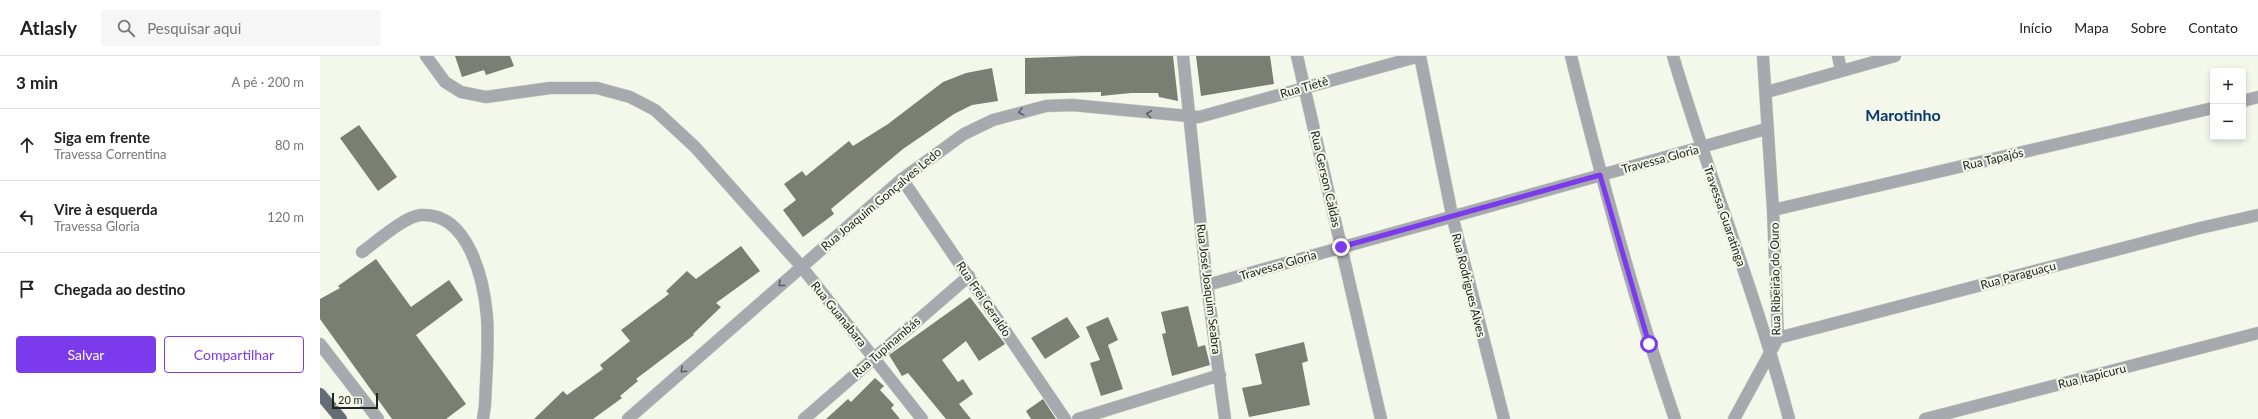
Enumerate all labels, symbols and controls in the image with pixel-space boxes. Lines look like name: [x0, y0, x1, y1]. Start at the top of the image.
search box: [101, 10, 381, 46]
text: Atlasly: [20, 16, 77, 39]
icon: search: [115, 17, 137, 39]
text: Pesquisar aqui: [147, 19, 241, 37]
text: Início: [2019, 19, 2052, 36]
text: Mapa: [2074, 19, 2109, 36]
text: Sobre: [2131, 19, 2166, 36]
text: Contato: [2188, 19, 2238, 36]
map controls: [2210, 68, 2246, 140]
button: +: [2210, 68, 2246, 104]
text: 3 min: [16, 72, 58, 93]
street label: Rua Tietê: [1278, 73, 1330, 101]
text: A pé · 200 m: [231, 74, 304, 90]
button: −: [2210, 104, 2246, 140]
district label: Marotinho: [1865, 105, 1941, 124]
one-way arrow: [1017, 107, 1024, 116]
one-way arrow: [1146, 109, 1152, 118]
text: Siga em frente: [54, 128, 150, 146]
street label: Rua Gerson Caldas: [1308, 129, 1344, 229]
icon: ahead: [16, 134, 38, 156]
text: 80 m: [275, 137, 304, 153]
street label: Travessa Gloria: [1620, 141, 1700, 176]
street label: Rua Joaquim Gonçalves Ledo: [818, 144, 944, 254]
street label: Rua Tapajós: [1961, 145, 2025, 173]
text: Travessa Correntina: [54, 146, 167, 162]
street label: Travessa Guaratinga: [1701, 164, 1749, 268]
text: Vire à esquerda: [54, 200, 158, 218]
icon: left: [16, 206, 38, 228]
text: 120 m: [267, 209, 304, 225]
text: Travessa Gloria: [54, 218, 140, 234]
street label: Rua Ribeirão do Ouro: [1767, 222, 1783, 336]
street label: Rua José Joaquim Seabra: [1194, 223, 1224, 355]
street label: Rua Rodrigues Alves: [1449, 232, 1489, 338]
route end: [1332, 238, 1350, 256]
street label: Travessa Gloria: [1238, 247, 1318, 283]
street label: Rua Paraguaçu: [1979, 258, 2057, 292]
street label: Rua Frei Geraldo: [953, 259, 1015, 340]
icon: arrive: [16, 278, 38, 300]
street label: Rua Guanabara: [808, 278, 870, 350]
one-way arrow: [778, 279, 785, 286]
text: Chegada ao destino: [54, 280, 185, 298]
street label: Rua Tupinambás: [849, 313, 923, 381]
route start: [1640, 335, 1658, 353]
button: Salvar: [16, 336, 156, 373]
button: Compartilhar: [164, 336, 304, 373]
street label: Rua Itapicuru: [2056, 360, 2128, 392]
one-way arrow: [681, 365, 688, 372]
scale bar: [332, 391, 378, 410]
text: 20 m: [338, 393, 363, 406]

